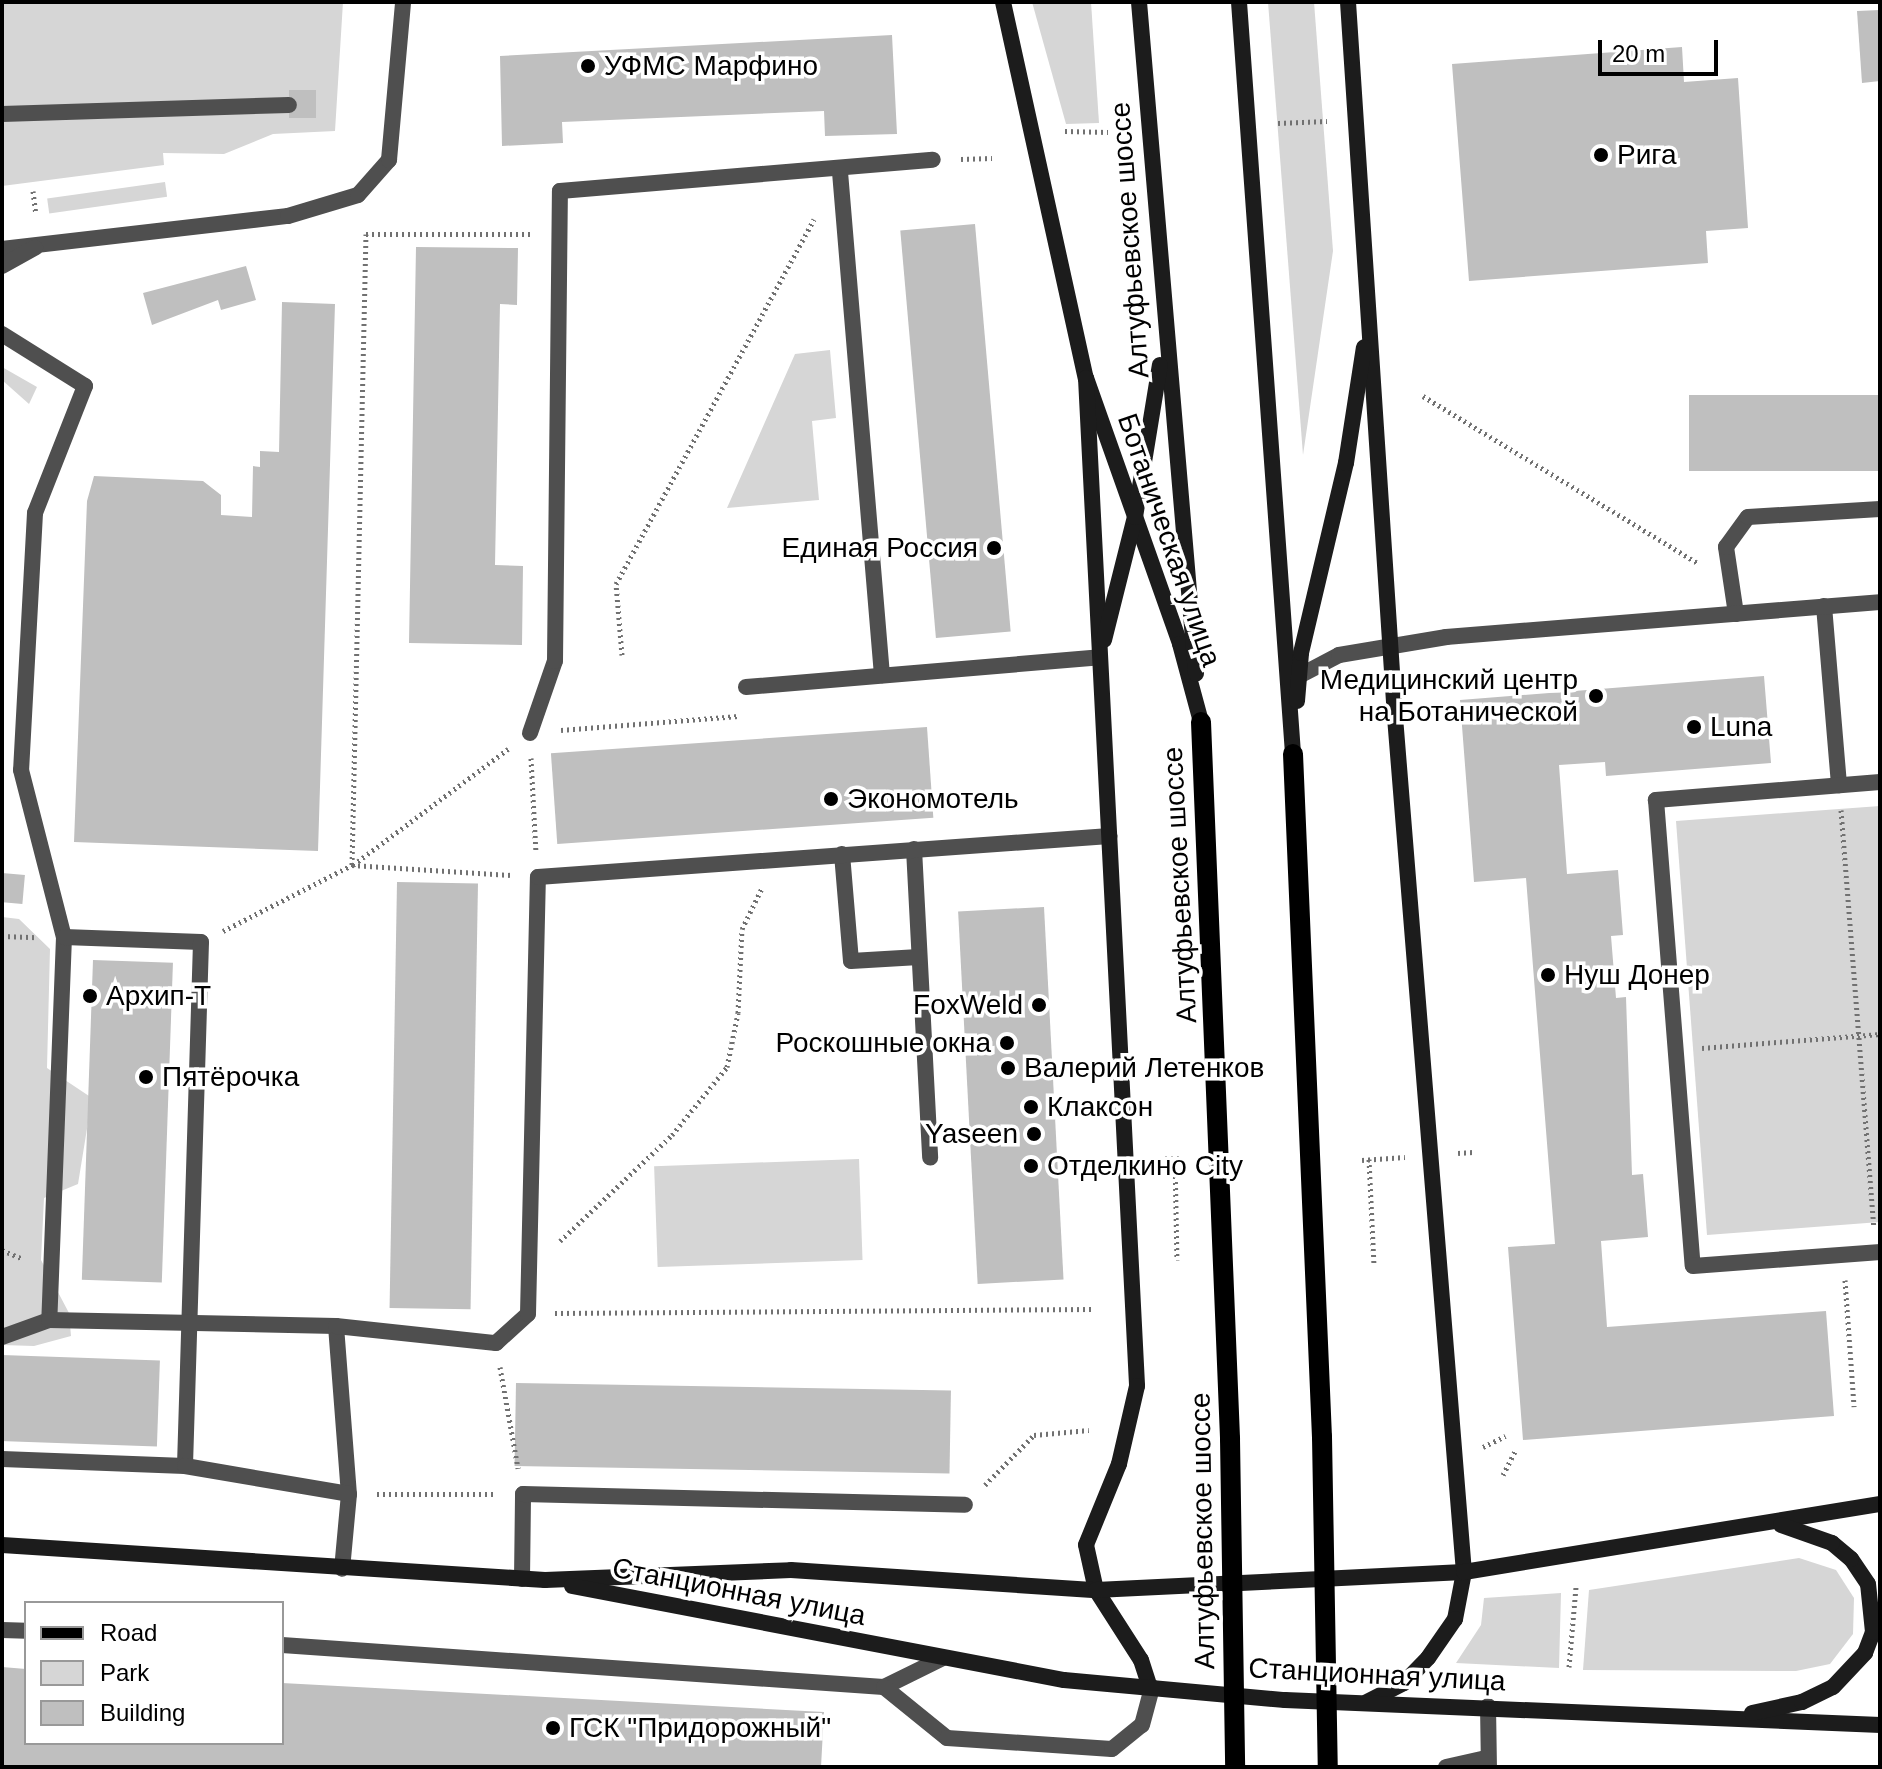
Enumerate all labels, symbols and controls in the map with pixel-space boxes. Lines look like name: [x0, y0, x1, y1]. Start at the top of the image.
scale bar: [1602, 24, 1722, 74]
text: 20 m: [1612, 40, 1665, 67]
place label: УФМС Марфино: [604, 49, 818, 83]
marker: УФМС Марфино: [579, 57, 597, 75]
street label: Алтуфьевское шоссе: [1104, 101, 1156, 379]
place label: Рига: [1617, 138, 1676, 172]
marker: Рига: [1592, 146, 1610, 164]
street label: Ботаническая улица: [1110, 409, 1228, 671]
place label: Единая Россия: [782, 531, 978, 565]
marker: Единая Россия: [985, 539, 1003, 557]
place label: Медицинский центр на Ботанической: [1320, 663, 1578, 729]
marker: Медицинский центр на Ботанической: [1585, 685, 1607, 707]
place label: Luna: [1710, 710, 1772, 744]
marker: Luna: [1685, 718, 1703, 736]
street label: Алтуфьевское шоссе: [1156, 746, 1204, 1024]
place label: Экономотель: [847, 782, 1019, 816]
marker: Экономотель: [822, 790, 840, 808]
place label: Нуш Донер: [1564, 958, 1710, 992]
marker: Нуш Донер: [1539, 966, 1557, 984]
place label: Архип-Т: [106, 979, 211, 1013]
marker: Архип-Т: [81, 987, 99, 1005]
place label: FoxWeld: [913, 988, 1023, 1022]
marker: FoxWeld: [1030, 996, 1048, 1014]
place label: Роскошные окна: [776, 1026, 991, 1060]
marker: Роскошные окна: [998, 1034, 1016, 1052]
place label: Валерий Летенков: [1024, 1051, 1264, 1085]
marker: Валерий Летенков: [999, 1059, 1017, 1077]
place label: Пятёрочка: [162, 1060, 299, 1094]
marker: Пятёрочка: [137, 1068, 155, 1086]
place label: Клаксон: [1047, 1090, 1153, 1124]
marker: Клаксон: [1022, 1098, 1040, 1116]
place label: Yaseen: [925, 1117, 1018, 1151]
marker: Yaseen: [1025, 1125, 1043, 1143]
place label: Отделкино City: [1047, 1149, 1243, 1183]
marker: Отделкино City: [1022, 1157, 1040, 1175]
street label: Алтуфьевское шоссе: [1184, 1392, 1222, 1670]
street label: Станционная улица: [609, 1551, 869, 1633]
legend: [24, 1601, 284, 1745]
text: Road: [100, 1619, 157, 1646]
street label: Станционная улица: [1248, 1651, 1506, 1699]
text: Park: [100, 1659, 149, 1686]
text: Building: [100, 1699, 185, 1726]
place label: ГСК "Придорожный": [569, 1711, 831, 1745]
marker: ГСК "Придорожный": [544, 1719, 562, 1737]

